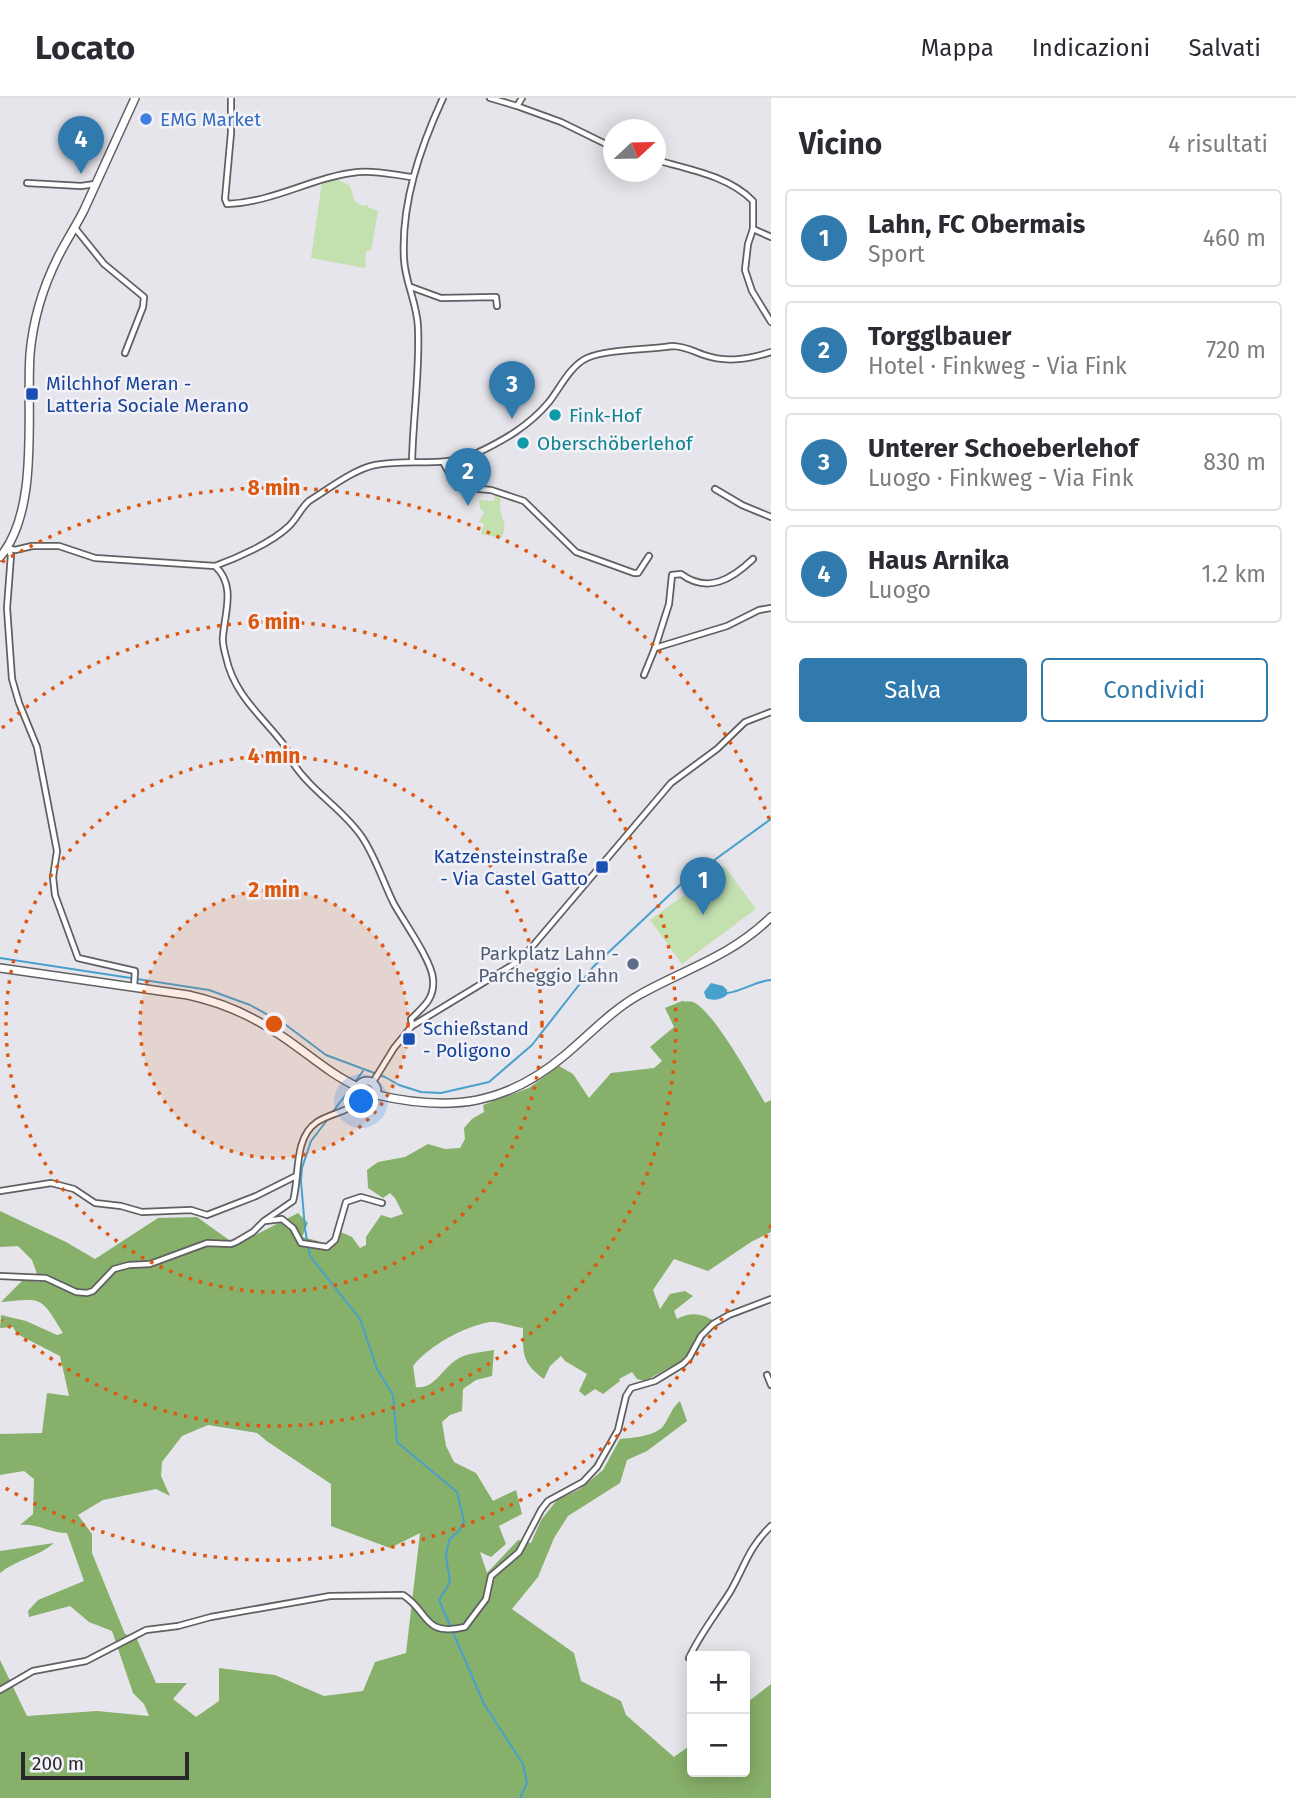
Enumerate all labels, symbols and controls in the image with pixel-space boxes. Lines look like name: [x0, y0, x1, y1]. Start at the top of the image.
text: Locato: [35, 28, 135, 68]
text: Mappa: [921, 34, 994, 62]
text: Indicazioni: [1032, 34, 1150, 62]
text: Salvati: [1188, 34, 1261, 62]
place label: EMG Market: [160, 108, 261, 131]
marker: EMG Market: [138, 111, 154, 127]
pin: 4: [58, 116, 104, 174]
north arrow: [603, 119, 666, 182]
text: Vicino: [799, 126, 882, 162]
text: 4 risultati: [1168, 130, 1268, 158]
text: Lahn, FC Obermais: [868, 209, 1085, 240]
text: 1: [819, 224, 829, 252]
text: 460 m: [1203, 224, 1266, 252]
text: Sport: [868, 240, 925, 268]
text: Torgglbauer: [868, 321, 1011, 352]
text: 2: [818, 336, 830, 364]
text: 720 m: [1206, 336, 1266, 364]
text: Hotel · Finkweg - Via Fink: [868, 352, 1127, 380]
pin: 3: [489, 361, 535, 419]
place label: Milchhof Meran - Latteria Sociale Merano: [46, 372, 249, 417]
marker: Milchhof Meran - Latteria Sociale Merano: [24, 386, 40, 402]
place label: Fink-Hof: [569, 404, 643, 427]
marker: Fink-Hof: [547, 407, 563, 423]
place label: Oberschöberlehof: [537, 432, 694, 455]
text: Unterer Schoeberlehof: [868, 433, 1138, 464]
marker: Oberschöberlehof: [515, 435, 531, 451]
pin: 2: [445, 448, 491, 506]
text: 3: [818, 448, 830, 476]
text: 830 m: [1203, 448, 1266, 476]
text: Luogo · Finkweg - Via Fink: [868, 464, 1133, 492]
text: 8 min: [248, 475, 300, 501]
text: Haus Arnika: [868, 545, 1009, 576]
text: 4: [818, 560, 831, 588]
text: 1.2 km: [1202, 560, 1266, 588]
text: Luogo: [868, 576, 931, 604]
text: 6 min: [248, 609, 300, 635]
button: Salva: [799, 658, 1027, 722]
button: Condividi: [1041, 658, 1268, 722]
text: 4 min: [248, 743, 300, 769]
place label: Katzensteinstraße - Via Castel Gatto: [433, 845, 588, 890]
pin: 1: [680, 857, 726, 915]
marker: Katzensteinstraße - Via Castel Gatto: [594, 859, 610, 875]
text: 2 min: [248, 877, 300, 903]
place label: Parkplatz Lahn - Parcheggio Lahn: [478, 942, 619, 987]
marker: Parkplatz Lahn - Parcheggio Lahn: [625, 956, 641, 972]
centre of rings: [262, 1012, 286, 1036]
place label: Schießstand - Poligono: [423, 1017, 529, 1062]
marker: Schießstand - Poligono: [401, 1031, 417, 1047]
your location: [344, 1084, 378, 1118]
map controls: [687, 1651, 750, 1777]
button: +: [687, 1651, 750, 1714]
button: −: [687, 1714, 750, 1777]
scale bar: [21, 1749, 189, 1781]
text: 200 m: [32, 1752, 84, 1775]

